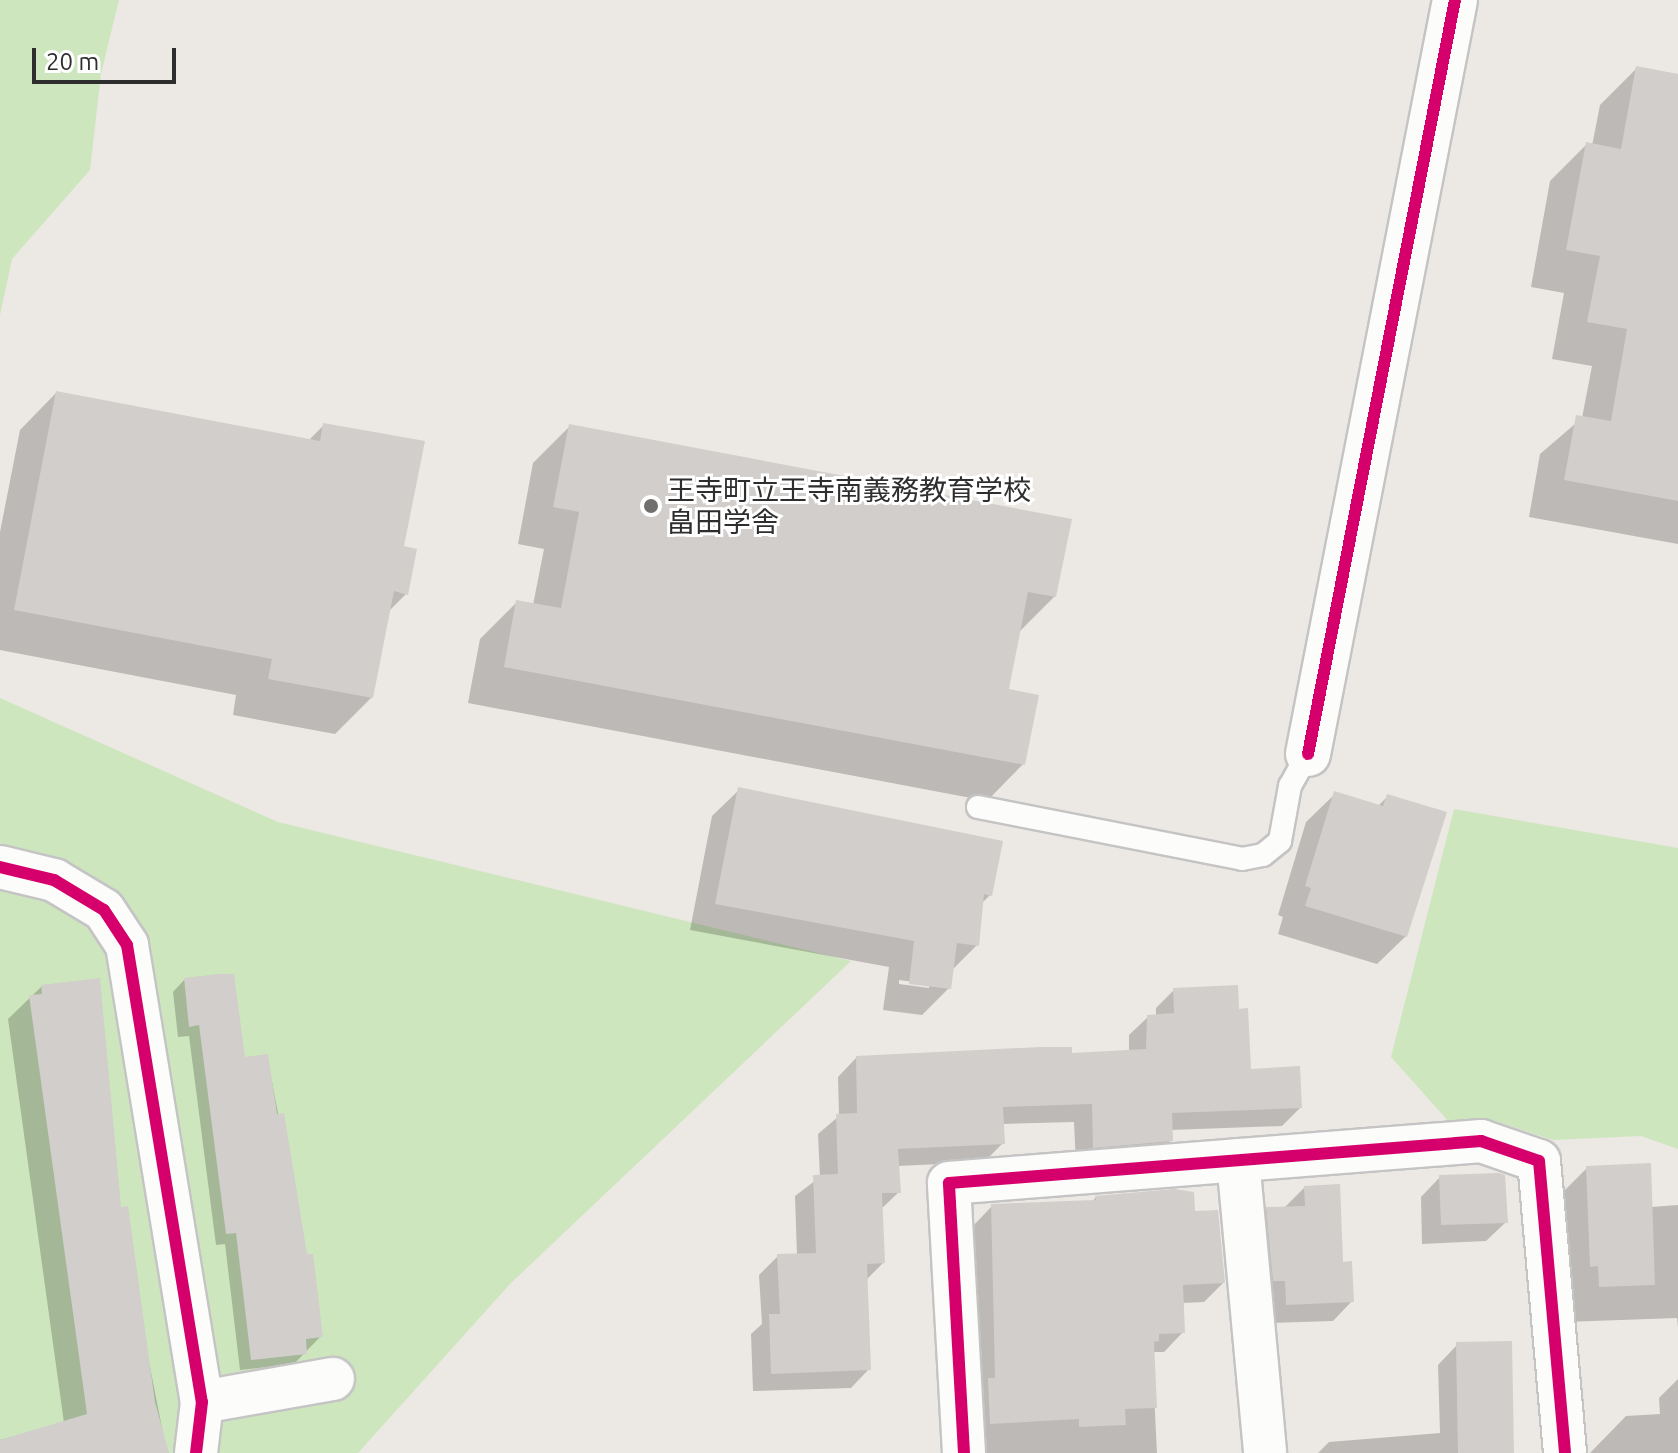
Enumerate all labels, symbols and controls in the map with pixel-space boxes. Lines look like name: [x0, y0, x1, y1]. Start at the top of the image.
scale bar: [36, 32, 180, 82]
text: 20 m: [46, 48, 99, 75]
place label: 王寺町立王寺南義務教育学校 畠田学舎: [667, 473, 1031, 539]
marker: 王寺町立王寺南義務教育学校 畠田学舎: [642, 497, 660, 515]

